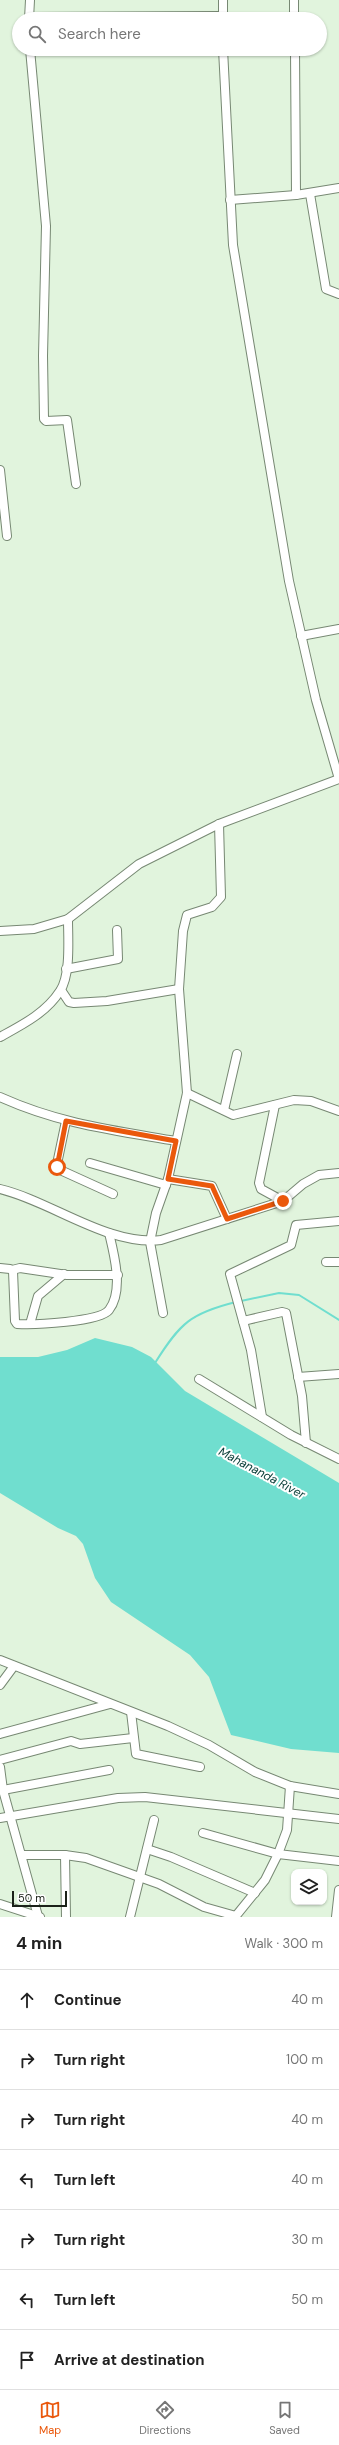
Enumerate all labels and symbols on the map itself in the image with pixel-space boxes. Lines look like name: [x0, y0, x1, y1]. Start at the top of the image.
route start: [48, 1158, 66, 1176]
route end: [274, 1192, 292, 1210]
water label: Mahananda River: [216, 1443, 309, 1503]
scale bar: [12, 1889, 67, 1908]

